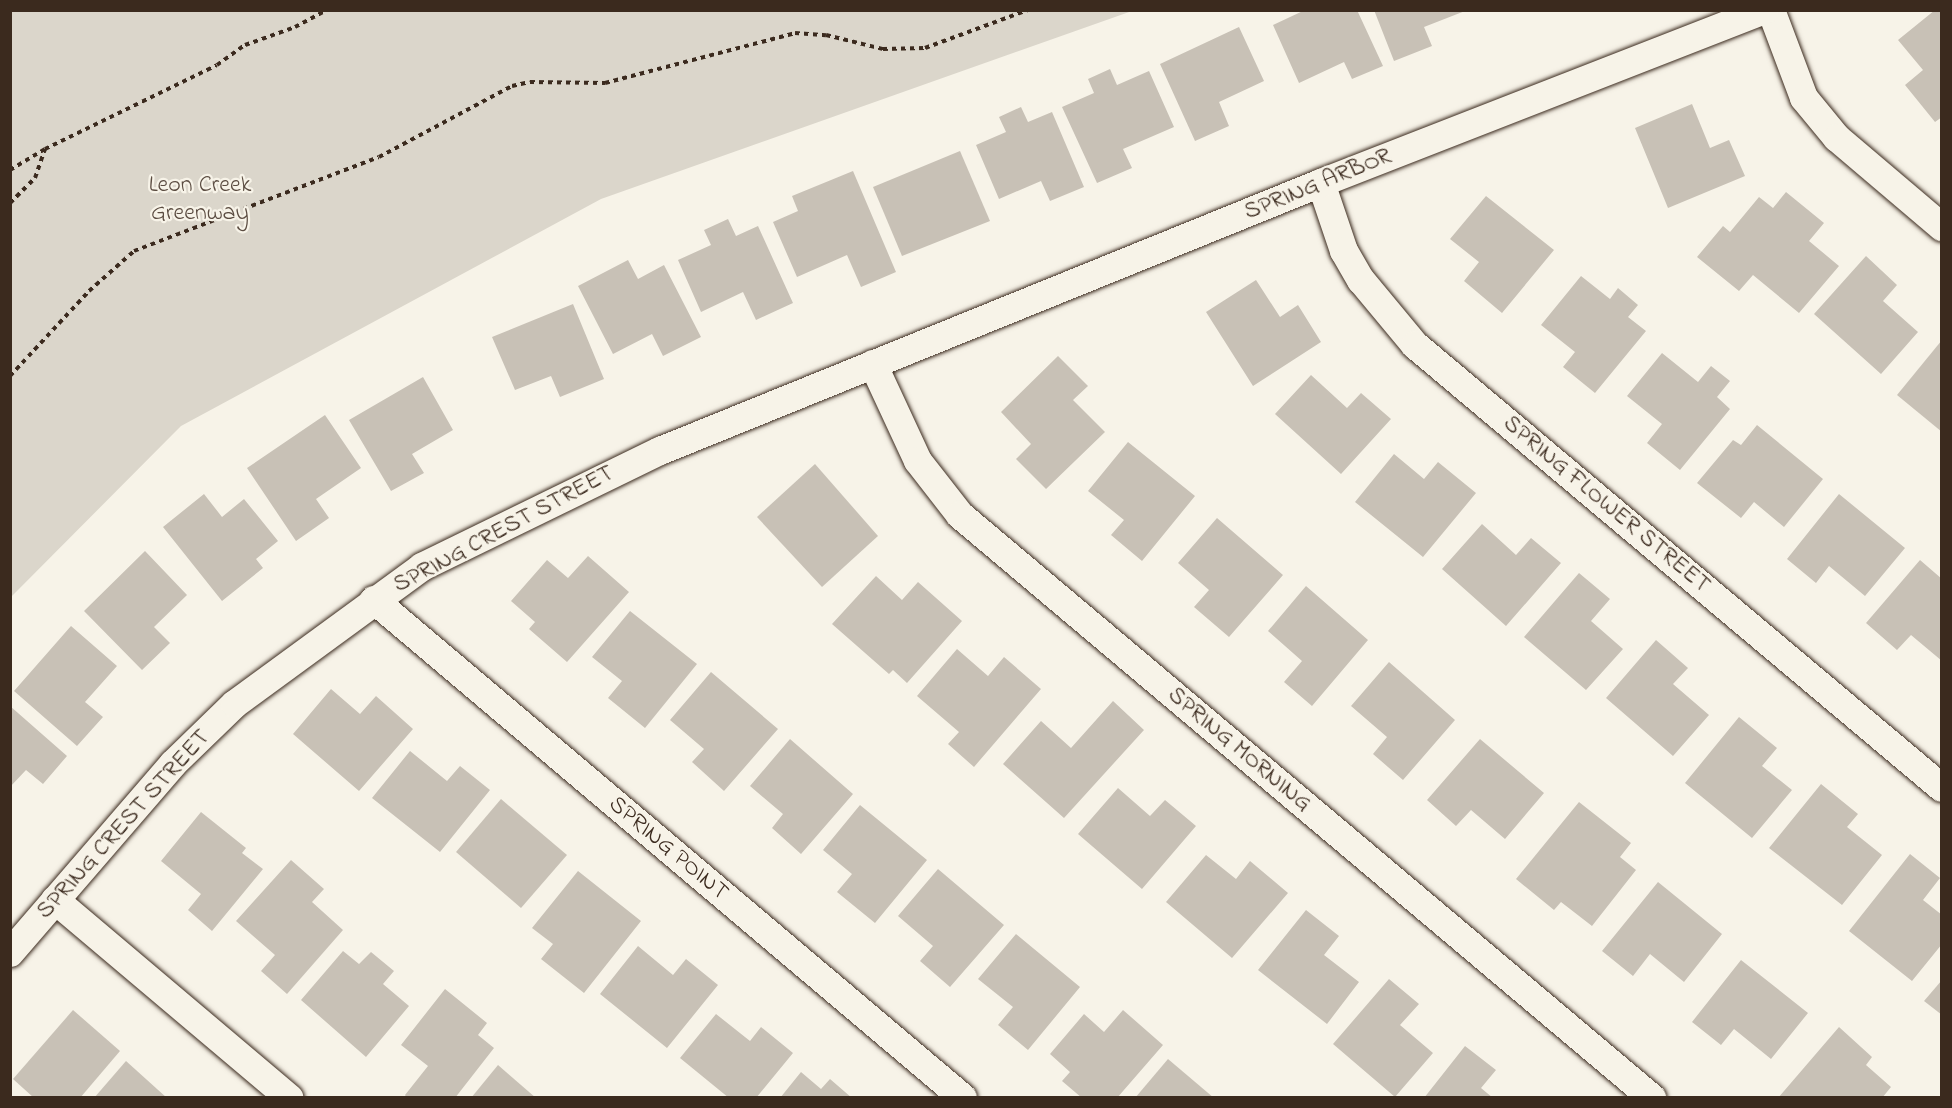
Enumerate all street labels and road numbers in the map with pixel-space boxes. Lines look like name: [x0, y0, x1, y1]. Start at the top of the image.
street label: SPRING ARBOR: [1240, 142, 1396, 228]
street label: SPRING FLOWER STREET: [1496, 410, 1716, 600]
street label: SPRING CREST STREET: [389, 460, 619, 600]
street label: SPRING MORNING: [1161, 681, 1317, 819]
street label: SPRING CREST STREET: [31, 724, 217, 926]
street label: SPRING POINT: [602, 790, 734, 908]

